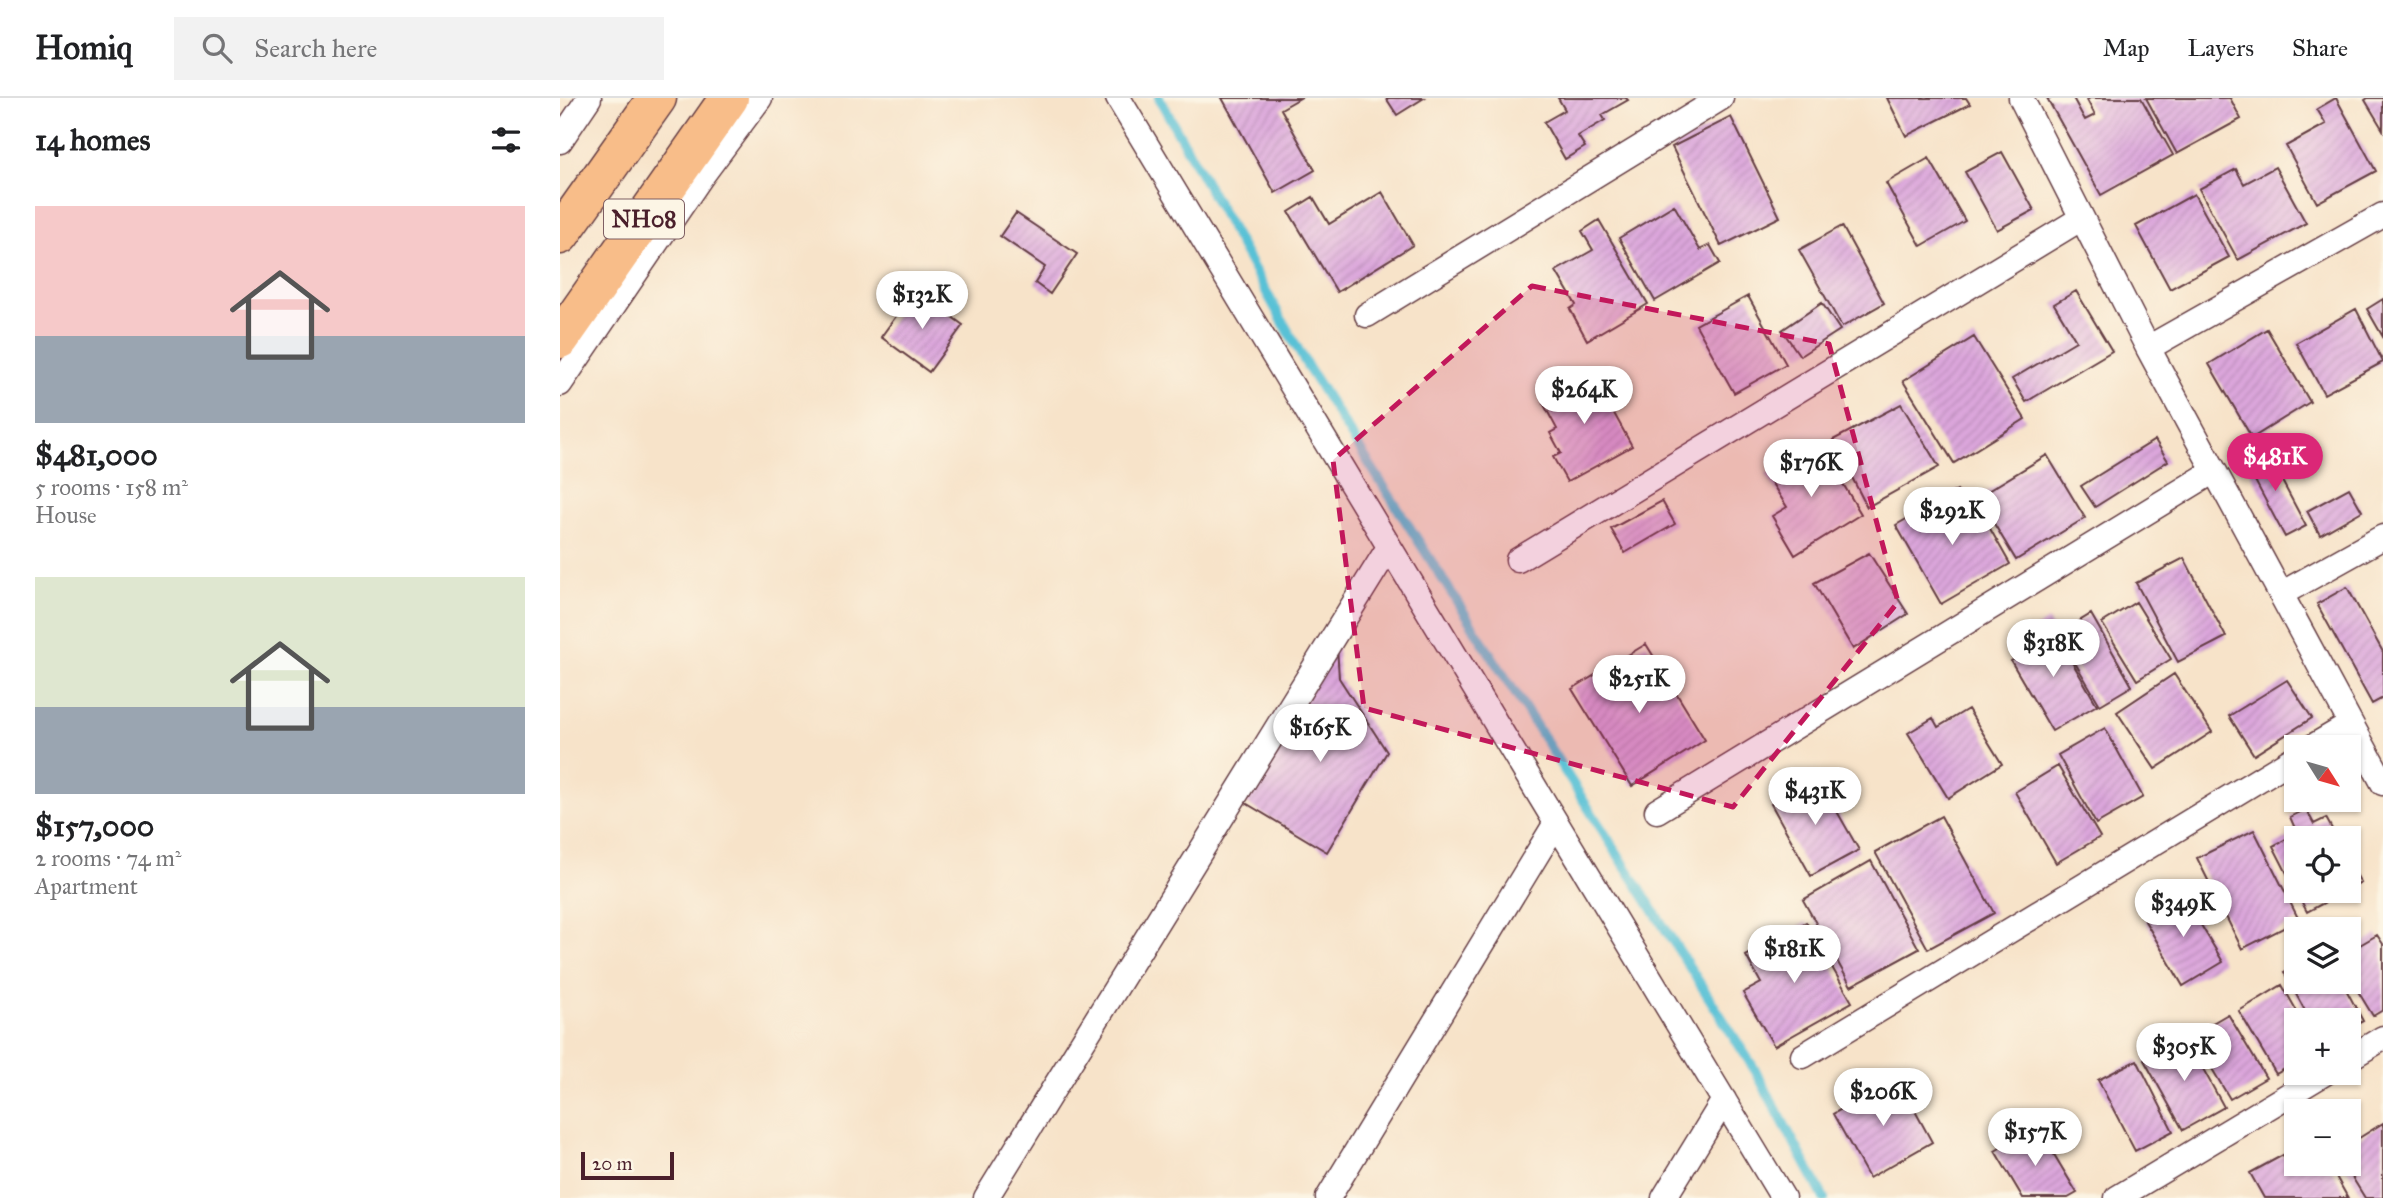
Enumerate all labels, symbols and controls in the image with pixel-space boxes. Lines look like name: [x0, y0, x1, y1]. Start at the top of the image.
search box: [174, 17, 664, 80]
text: Homiq: [35, 28, 132, 68]
icon: search: [198, 29, 236, 67]
text: Search here: [254, 32, 377, 64]
text: Map: [2103, 33, 2150, 63]
text: Layers: [2188, 33, 2254, 63]
text: Share: [2292, 33, 2348, 63]
icon: filters: [487, 121, 525, 159]
text: 14 homes: [35, 122, 150, 158]
road number: NH08: [604, 200, 684, 238]
icon: home: [217, 252, 343, 378]
pin: $132K: [873, 272, 971, 331]
text: $132K: [892, 280, 952, 308]
pin: $264K: [1535, 366, 1633, 426]
text: $264K: [1551, 375, 1617, 403]
pin: $481K: [2226, 434, 2324, 493]
text: $481,000: [35, 437, 158, 473]
pin: $176K: [1762, 440, 1860, 499]
text: $481K: [2243, 442, 2307, 470]
text: $176K: [1779, 448, 1843, 476]
text: 5 rooms · 158 m²: [35, 473, 188, 501]
pin: $292K: [1903, 488, 2001, 547]
text: $292K: [1919, 496, 1985, 524]
text: House: [35, 501, 97, 529]
pin: $318K: [2004, 620, 2102, 679]
icon: home: [217, 623, 343, 749]
text: $318K: [2023, 628, 2083, 656]
pin: $251K: [1590, 656, 1688, 715]
text: $251K: [1608, 664, 1670, 692]
pin: $165K: [1271, 704, 1369, 764]
text: $165K: [1289, 713, 1351, 741]
north arrow: [2284, 735, 2361, 812]
map controls: [2284, 735, 2361, 1176]
pin: $431K: [1766, 768, 1864, 827]
text: $431K: [1784, 776, 1846, 804]
text: $157,000: [35, 808, 154, 844]
button: locate: [2284, 826, 2361, 903]
text: 2 rooms · 74 m²: [35, 844, 181, 872]
text: Apartment: [35, 872, 138, 900]
pin: $349K: [2134, 880, 2232, 939]
text: $349K: [2151, 888, 2215, 916]
button: layers: [2284, 917, 2361, 994]
pin: $181K: [1745, 926, 1843, 985]
text: $181K: [1764, 934, 1824, 962]
button: +: [2284, 1008, 2361, 1085]
pin: $305K: [2135, 1024, 2233, 1083]
text: $305K: [2152, 1032, 2216, 1060]
pin: $206K: [1834, 1068, 1932, 1128]
text: $206K: [1850, 1077, 1916, 1105]
button: −: [2284, 1099, 2361, 1176]
pin: $157K: [1986, 1108, 2084, 1168]
text: $157K: [2004, 1117, 2066, 1145]
scale bar: [581, 1149, 674, 1181]
text: 20 m: [592, 1152, 633, 1175]

